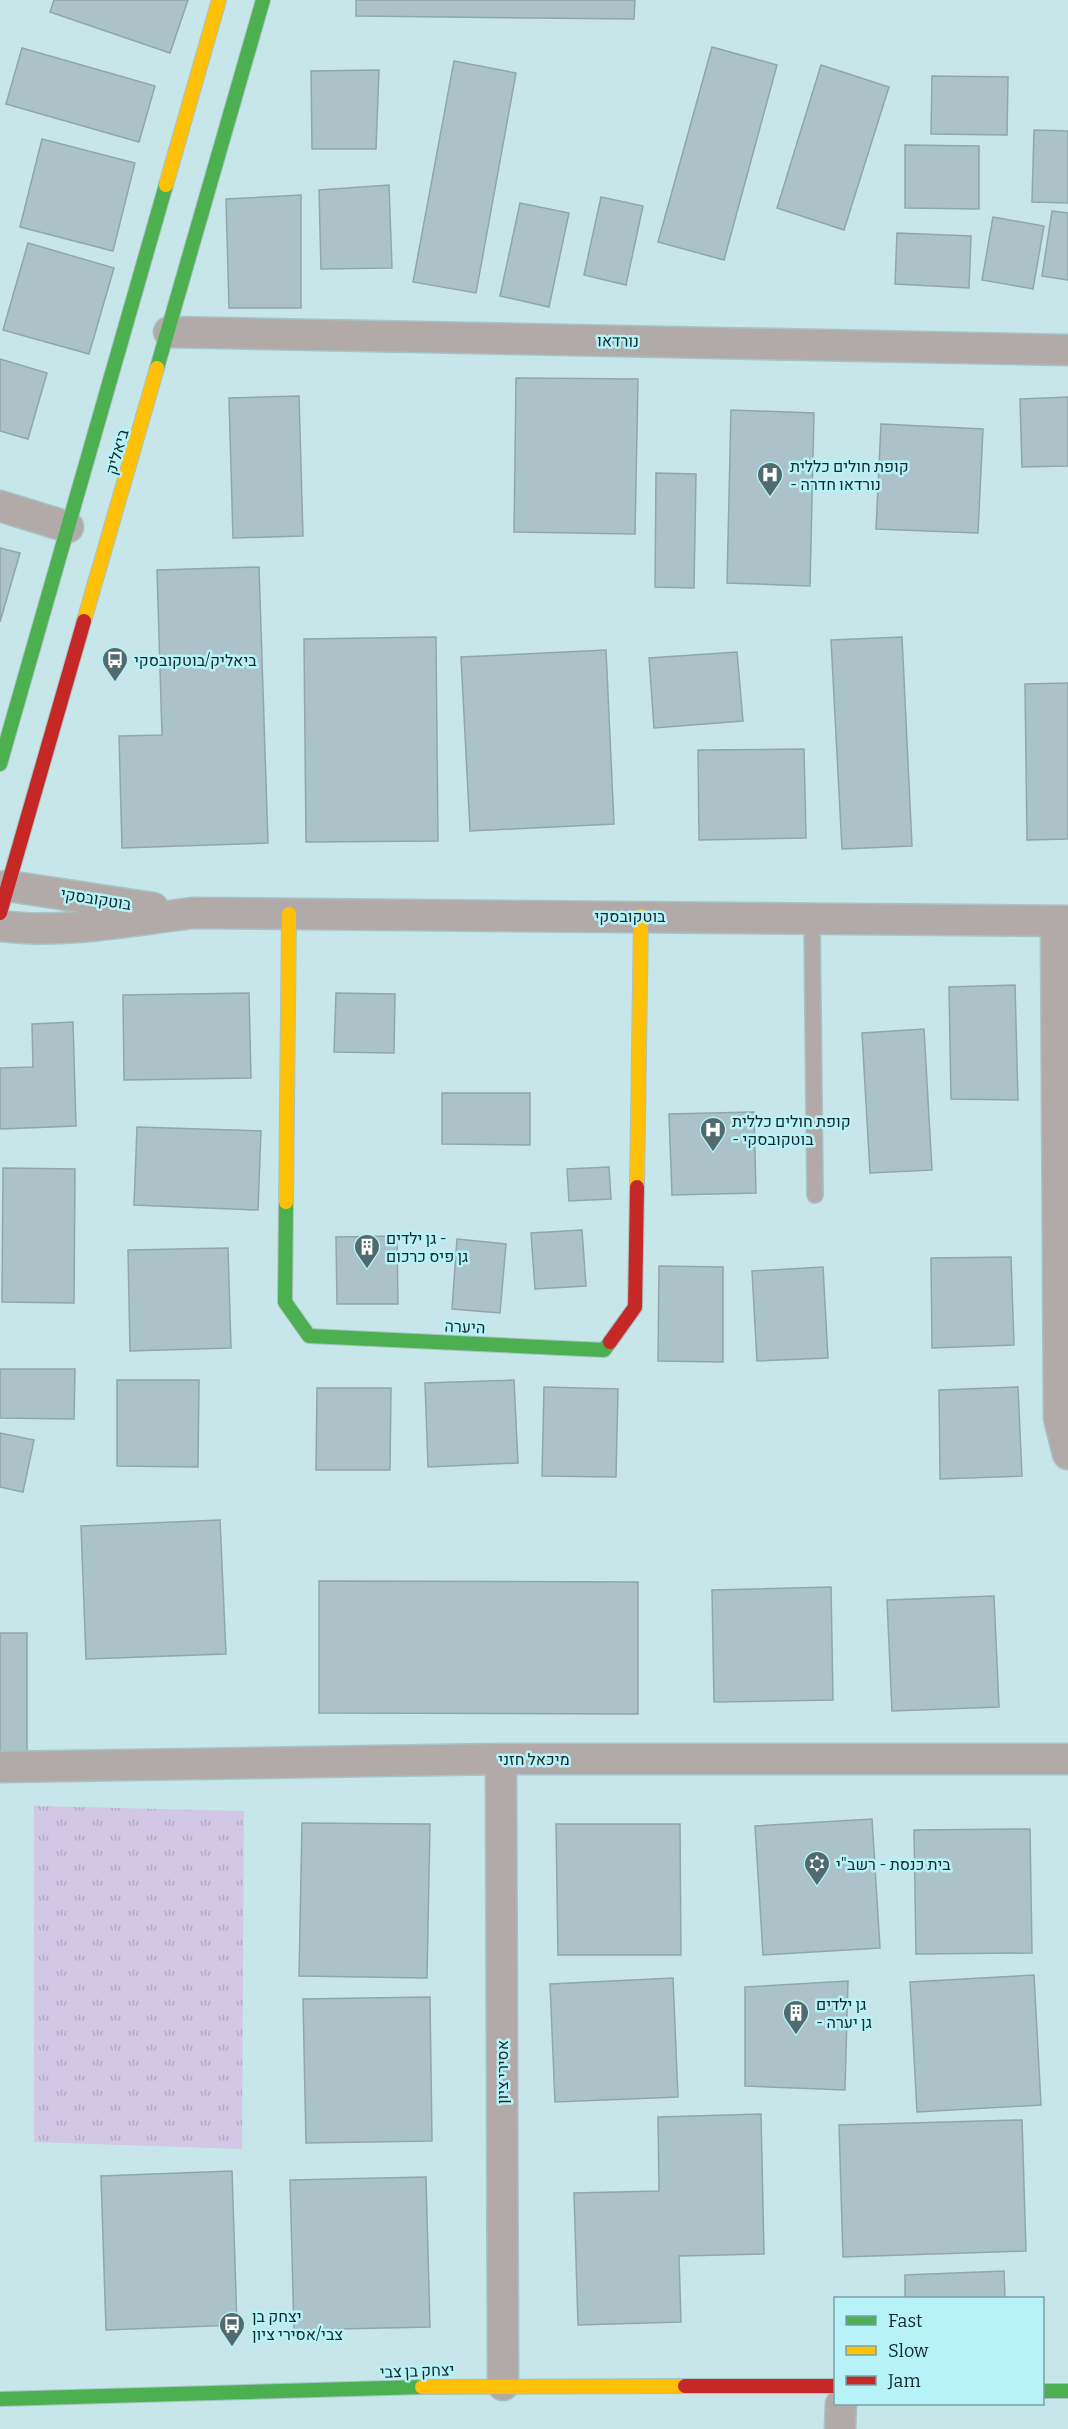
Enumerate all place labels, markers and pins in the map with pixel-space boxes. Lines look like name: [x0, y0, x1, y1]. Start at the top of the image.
place label: קופת חולים כללית - נורדאו חדרה: [790, 457, 909, 494]
hospital icon: קופת חולים כללית - נורדאו חדרה: [755, 460, 785, 498]
bus stop icon: ביאליק/בוטקובסקי: [100, 645, 130, 683]
place label: ביאליק/בוטקובסקי: [134, 651, 257, 670]
place label: קופת חולים כללית - בוטקובסקי: [732, 1112, 851, 1149]
hospital icon: קופת חולים כללית - בוטקובסקי: [698, 1115, 728, 1153]
place label: גן ילדים - גן פיס כרכום: [386, 1229, 468, 1266]
building icon: גן ילדים - גן פיס כרכום: [352, 1232, 382, 1270]
synagogue icon: בית כנסת - רשב"י: [802, 1849, 832, 1887]
place label: בית כנסת - רשב"י: [836, 1855, 951, 1874]
place label: גן ילדים - גן יערה: [816, 1995, 872, 2032]
building icon: גן ילדים - גן יערה: [781, 1998, 811, 2036]
place label: יצחק בן צבי/אסירי ציון: [252, 2307, 343, 2344]
bus stop icon: יצחק בן צבי/אסירי ציון: [217, 2310, 247, 2348]

